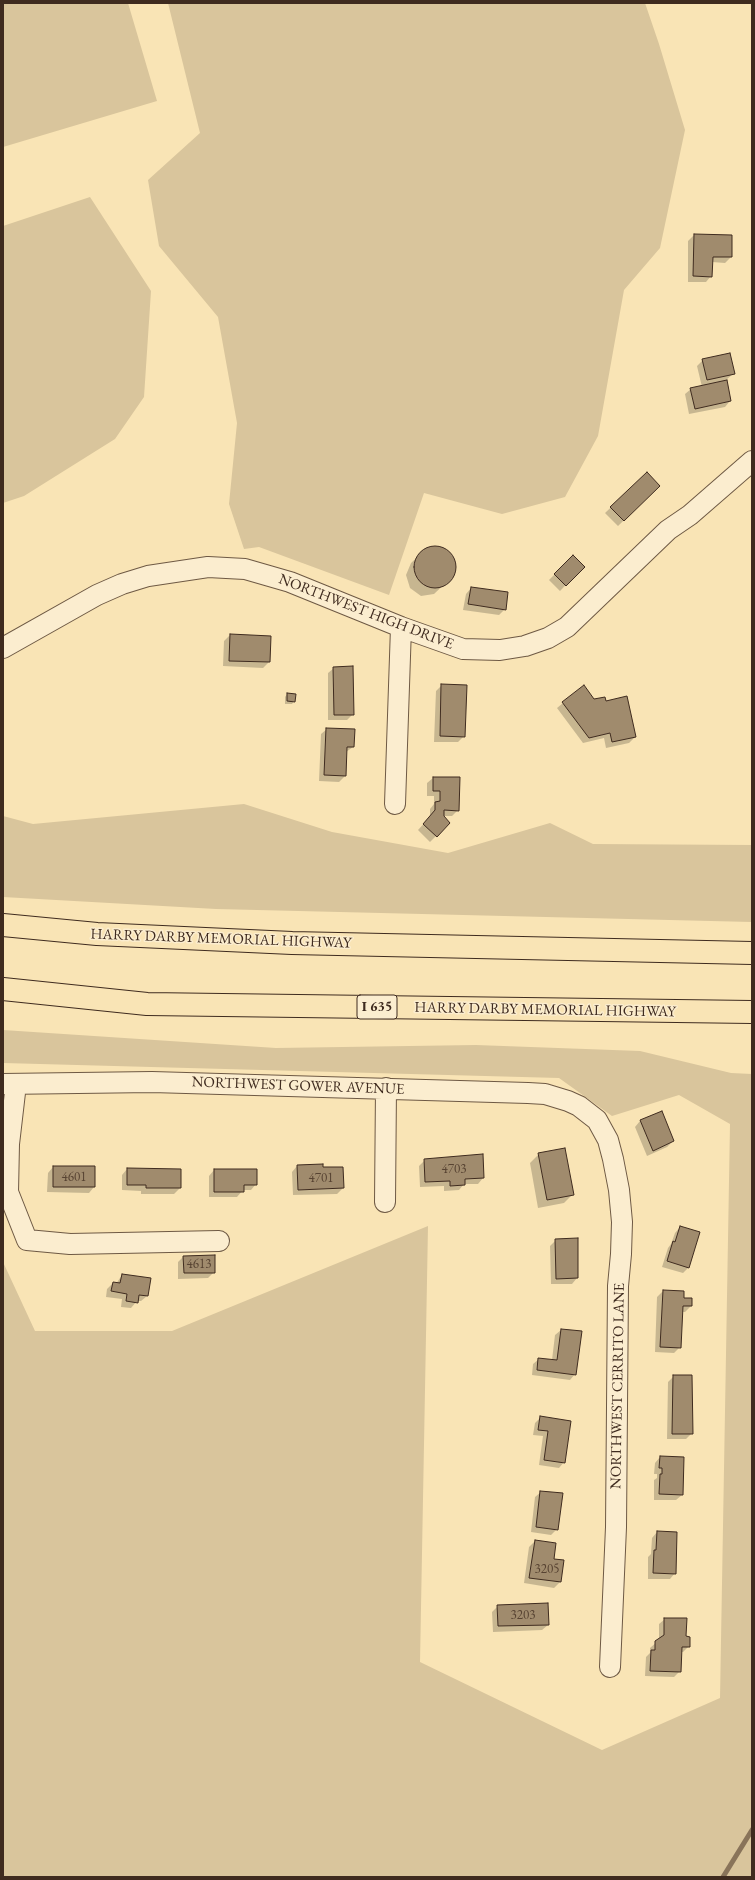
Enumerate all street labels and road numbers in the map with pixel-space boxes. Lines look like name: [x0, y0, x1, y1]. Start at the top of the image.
street label: NORTHWEST HIGH DRIVE: [276, 570, 456, 654]
street label: HARRY DARBY MEMORIAL HIGHWAY: [90, 925, 352, 953]
road number: I 635: [357, 995, 397, 1019]
street label: HARRY DARBY MEMORIAL HIGHWAY: [414, 999, 676, 1021]
street label: NORTHWEST GOWER AVENUE: [191, 1073, 405, 1099]
street label: NORTHWEST CERRITO LANE: [607, 1283, 629, 1489]

